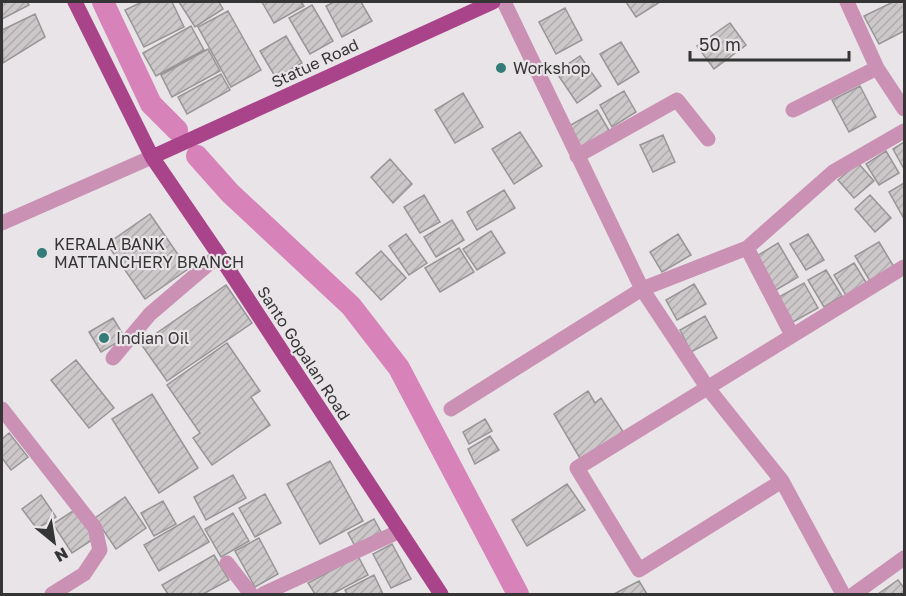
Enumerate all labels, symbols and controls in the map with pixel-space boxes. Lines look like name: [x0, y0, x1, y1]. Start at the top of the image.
scale bar: [690, 24, 849, 62]
text: 50 m: [699, 33, 741, 55]
street label: Statue Road: [268, 34, 362, 92]
place label: Workshop: [513, 58, 591, 78]
marker: Workshop: [494, 61, 508, 75]
place label: KERALA BANK MATTANCHERY BRANCH: [54, 234, 244, 272]
marker: KERALA BANK MATTANCHERY BRANCH: [35, 246, 49, 260]
street label: Santo Gopalan Road: [253, 282, 355, 424]
place label: Indian Oil: [116, 328, 189, 348]
marker: Indian Oil: [97, 331, 111, 345]
north arrow: [24, 512, 84, 572]
text: N: [51, 543, 72, 567]

